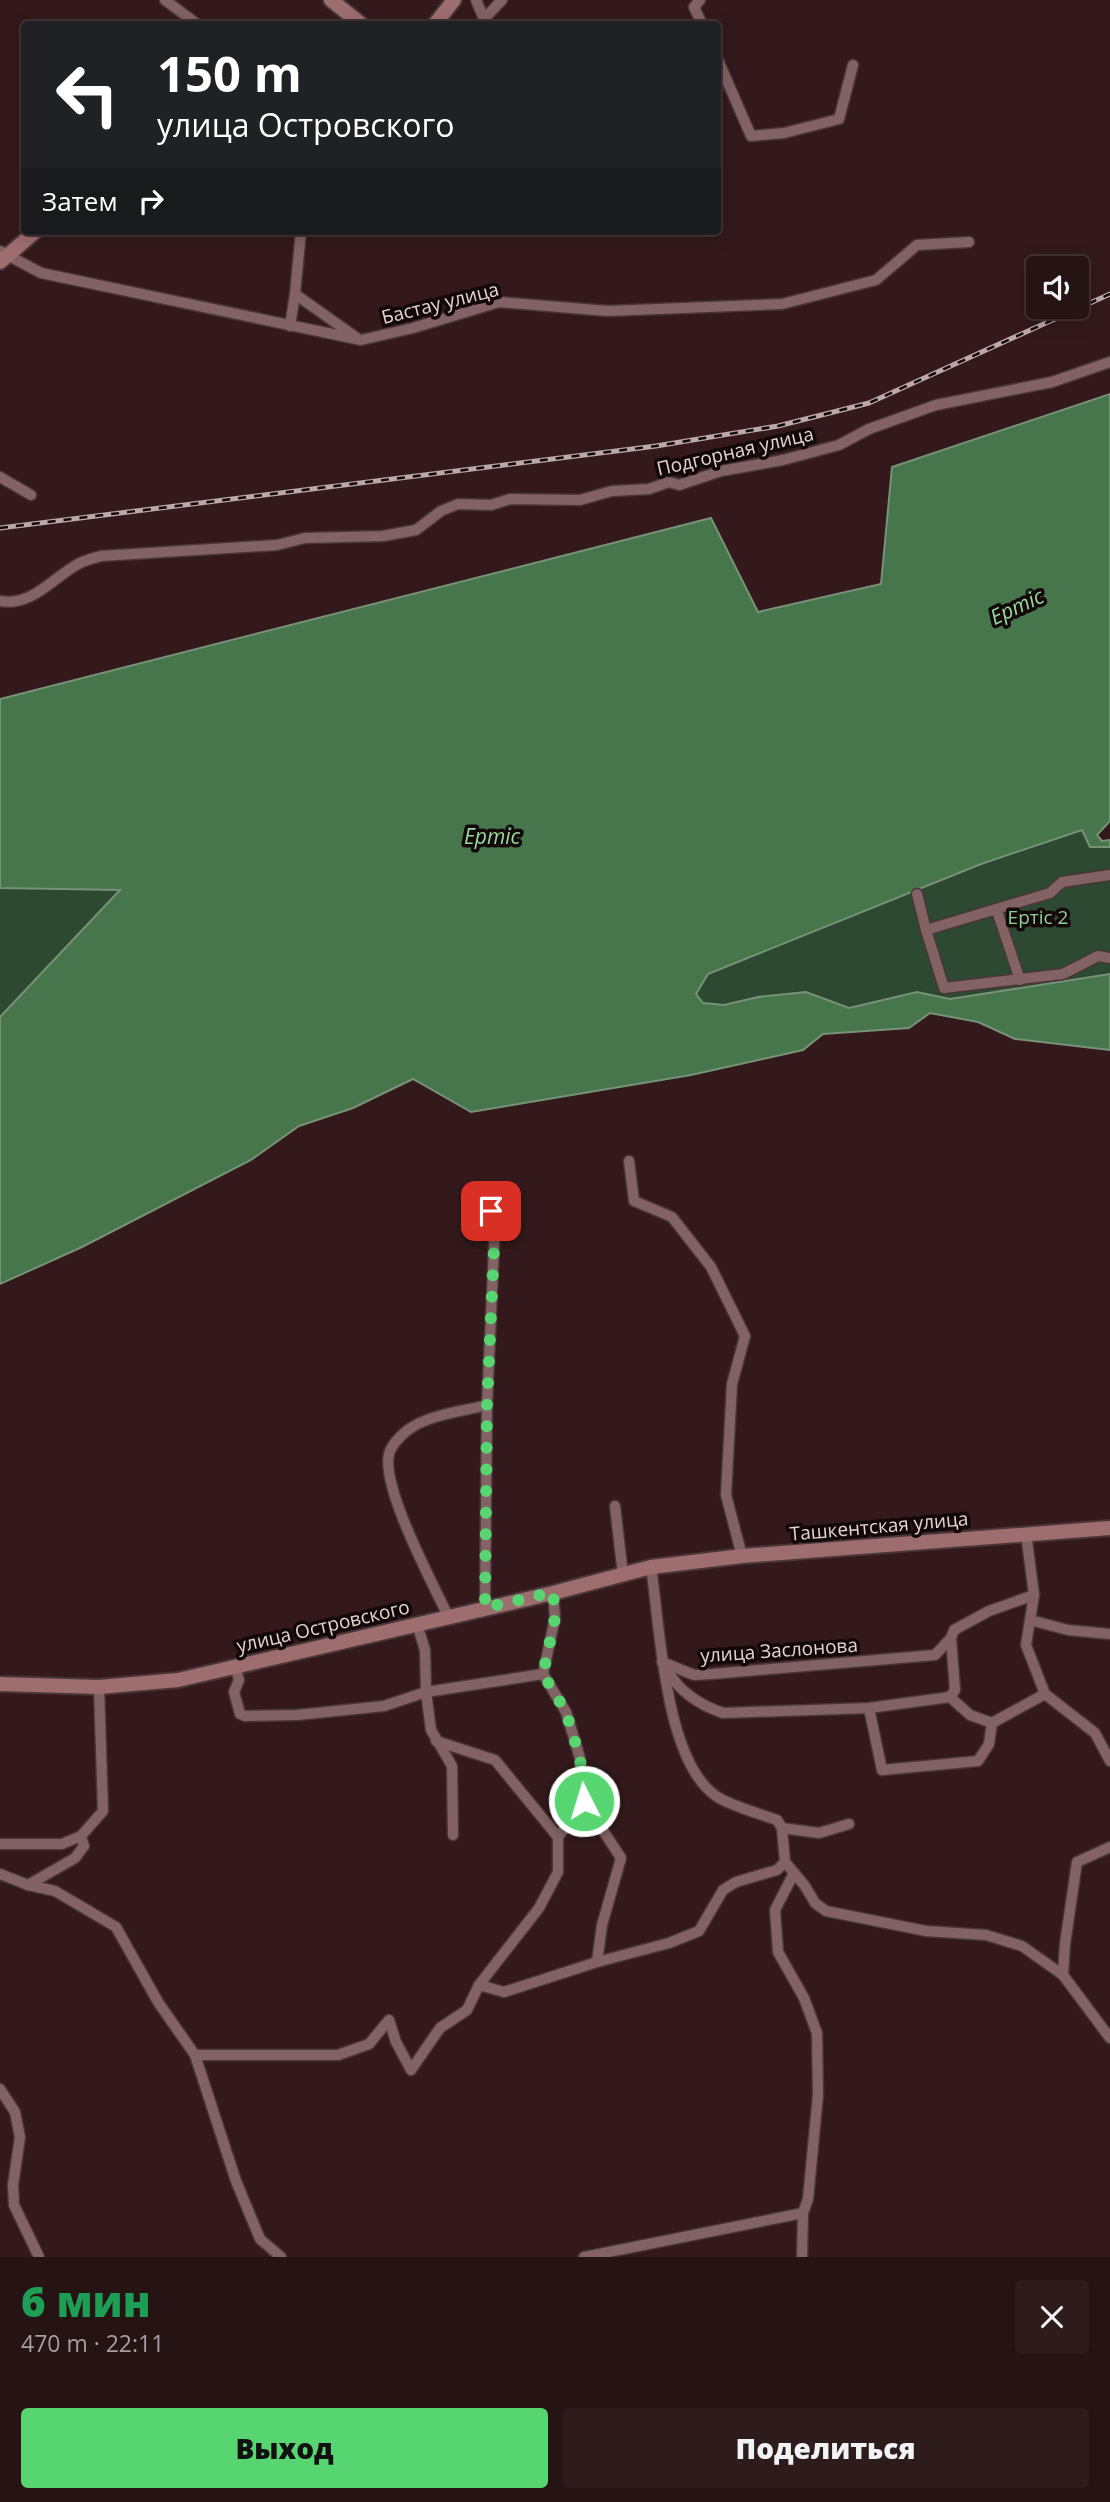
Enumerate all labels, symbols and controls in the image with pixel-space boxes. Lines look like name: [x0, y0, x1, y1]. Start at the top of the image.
text: 150 m: [157, 40, 302, 106]
icon: left: [42, 49, 133, 140]
text: улица Островского: [157, 103, 454, 146]
icon: right: [132, 182, 170, 220]
text: Затем: [42, 183, 118, 219]
map controls: [1026, 256, 1089, 319]
button: sound: [1026, 256, 1089, 319]
street label: Бастау улица: [379, 276, 501, 330]
street label: Подгорная улица: [654, 420, 816, 482]
water label: Ертіс: [985, 581, 1048, 631]
water label: Ертіс: [464, 822, 521, 850]
park label: Ертіс 2: [1008, 904, 1068, 930]
pin: [461, 1181, 521, 1241]
icon: arrive: [472, 1192, 510, 1230]
street label: Ташкентская улица: [789, 1505, 969, 1547]
street label: улица Островского: [234, 1593, 412, 1659]
street label: улица Заслонова: [699, 1632, 859, 1668]
position arrow: [547, 1764, 621, 1838]
text: 6 мин: [21, 2272, 151, 2329]
button: close: [1015, 2280, 1089, 2354]
text: 470 m · 22:11: [21, 2327, 164, 2359]
button: Выход: [21, 2408, 548, 2488]
button: Поделиться: [562, 2408, 1089, 2488]

